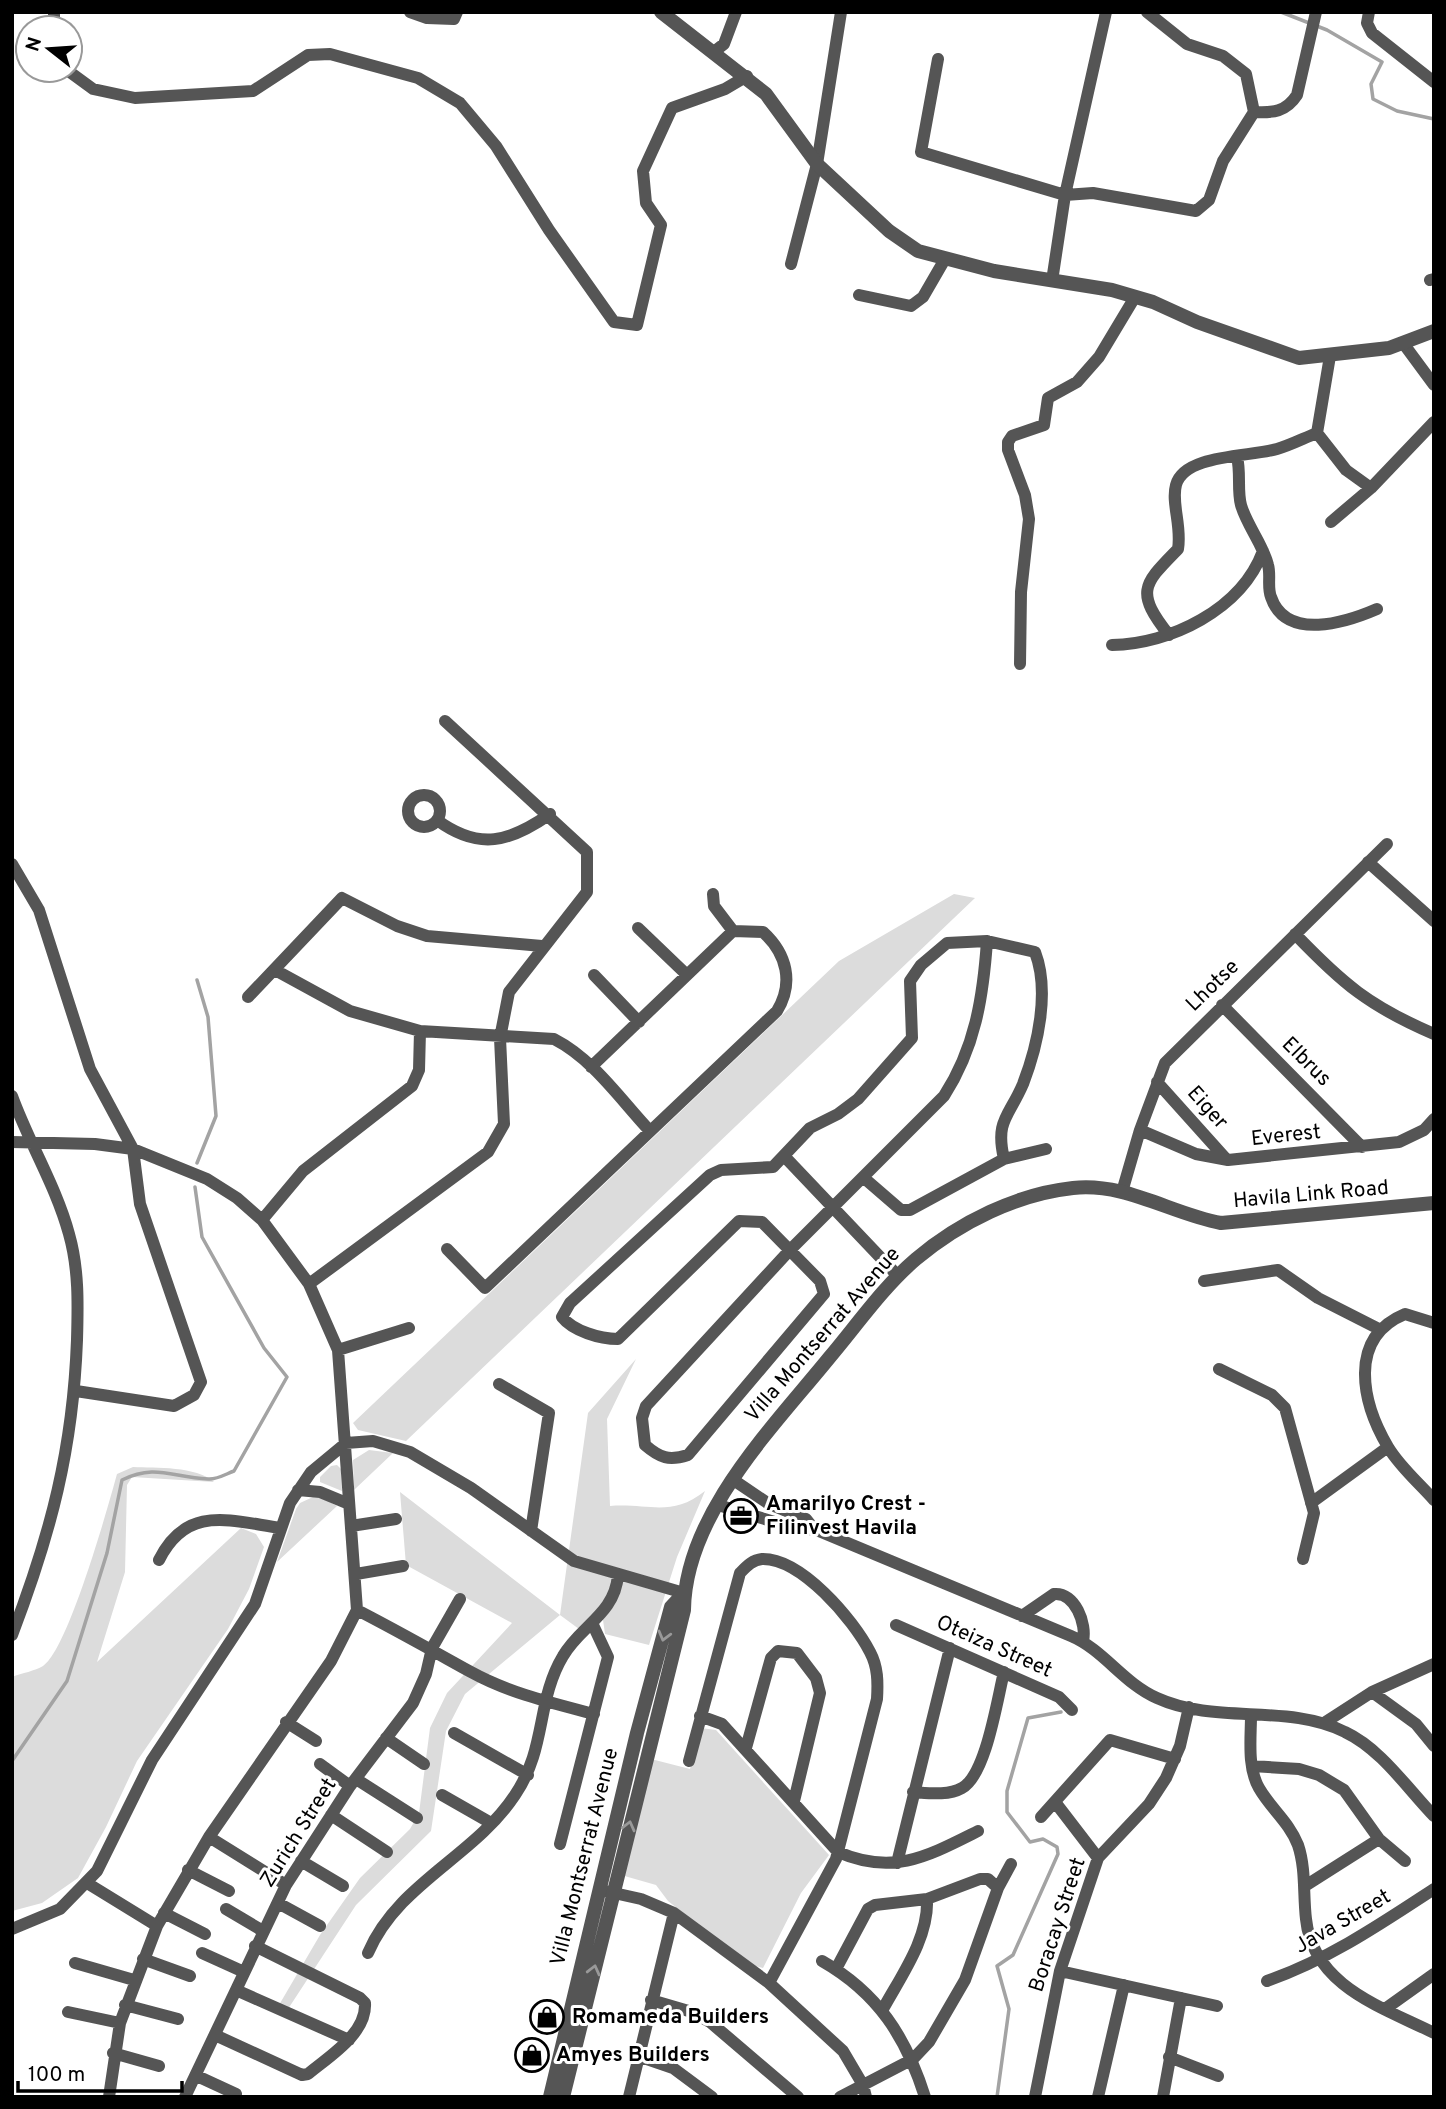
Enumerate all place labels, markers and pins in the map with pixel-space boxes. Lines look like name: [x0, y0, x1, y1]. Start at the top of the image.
place label: Amarilyo Crest - Filinvest Havila: [766, 1491, 926, 1542]
office icon: Amarilyo Crest - Filinvest Havila: [722, 1497, 760, 1535]
shop icon: Romameda Builders: [528, 1998, 566, 2036]
place label: Romameda Builders: [572, 2004, 769, 2031]
shop icon: Amyes Builders: [513, 2036, 551, 2074]
place label: Amyes Builders: [556, 2042, 710, 2069]

